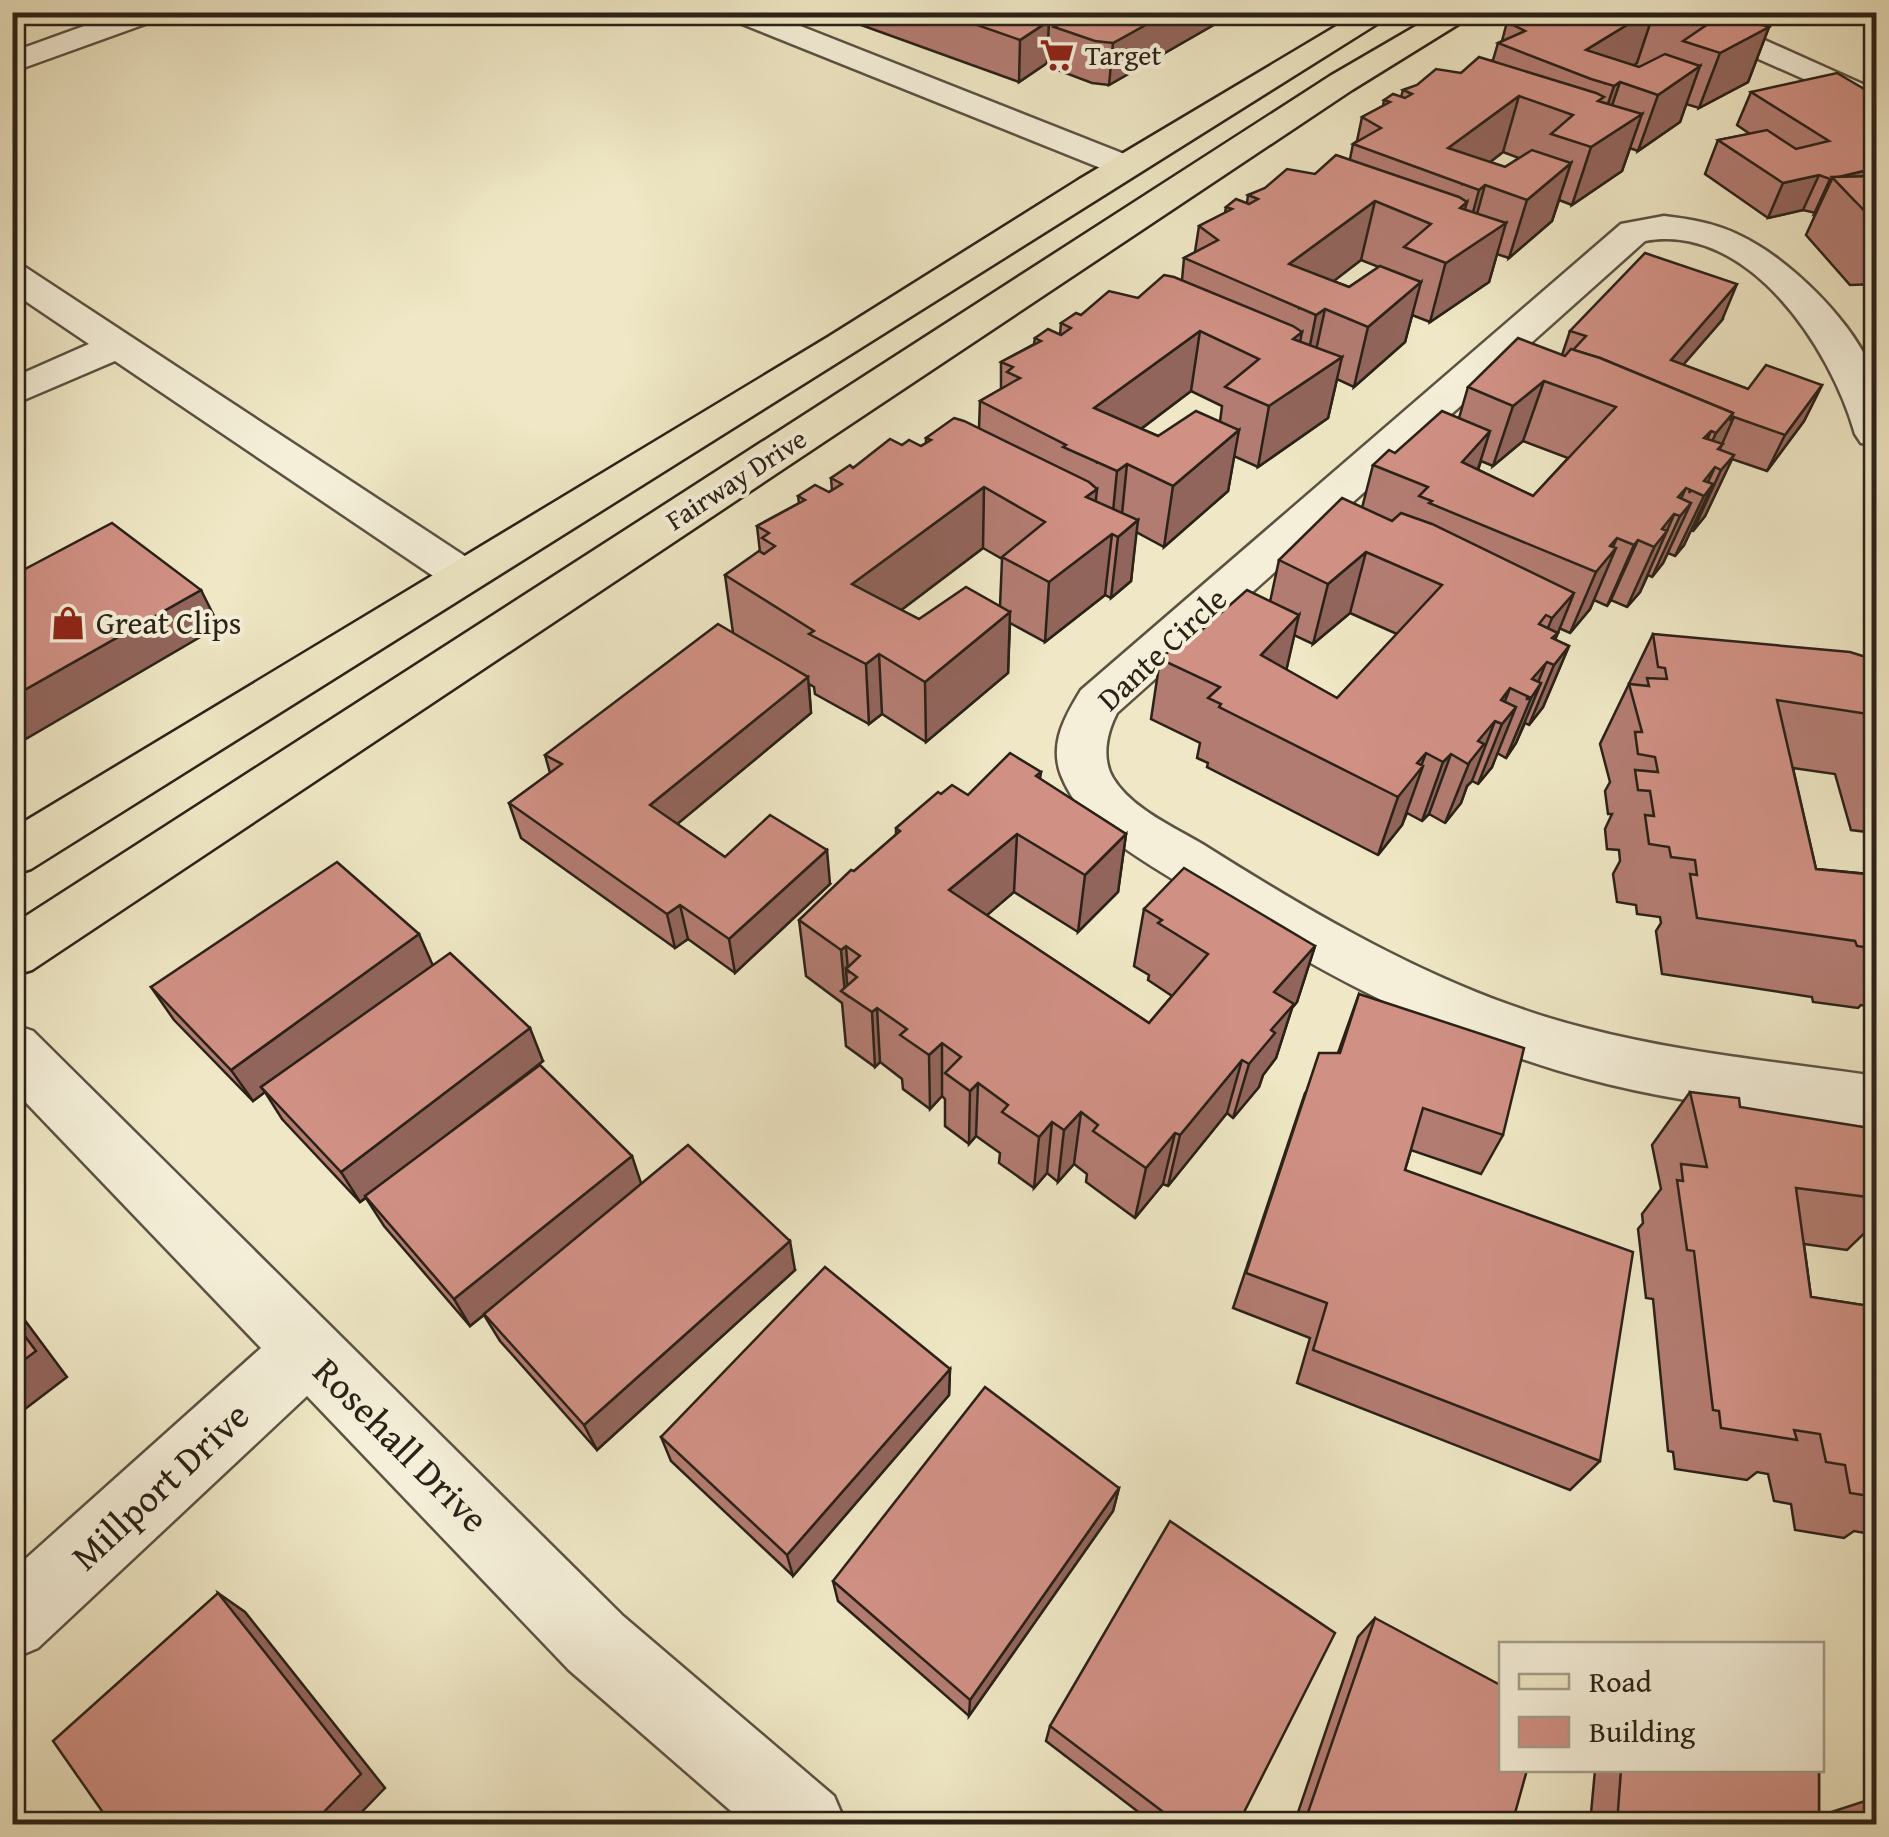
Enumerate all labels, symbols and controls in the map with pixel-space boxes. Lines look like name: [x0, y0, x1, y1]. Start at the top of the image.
place label: Target: [1085, 34, 1161, 75]
supermarket icon: Target: [1038, 36, 1076, 74]
street label: Fairway Drive: [657, 418, 814, 540]
street label: Dante Circle: [1086, 576, 1237, 721]
place label: Great Clips: [96, 599, 241, 646]
shop icon: Great Clips: [49, 604, 87, 642]
street label: Rosehall Drive: [301, 1344, 502, 1545]
street label: Millport Drive: [58, 1388, 261, 1583]
legend: [1499, 1642, 1824, 1772]
text: Road: [1589, 1659, 1652, 1703]
text: Building: [1589, 1709, 1695, 1753]

